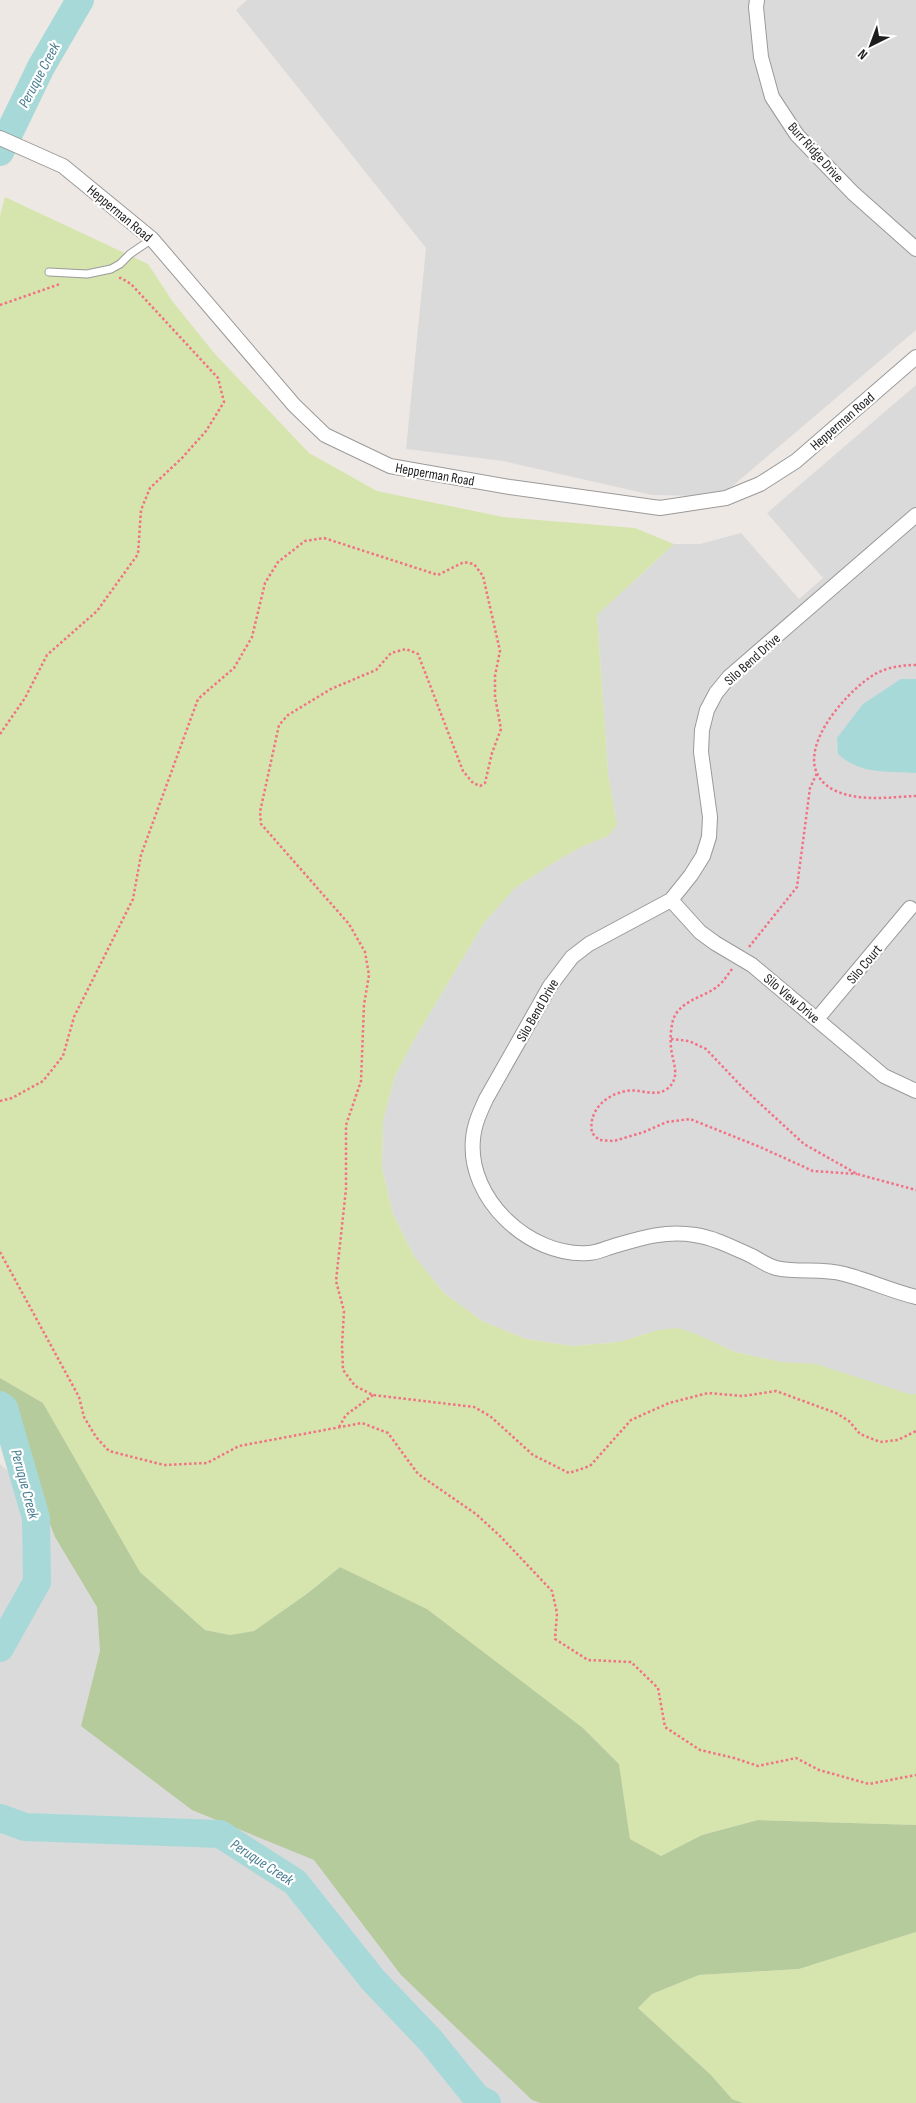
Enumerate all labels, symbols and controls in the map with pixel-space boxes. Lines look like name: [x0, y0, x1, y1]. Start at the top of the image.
north arrow: [846, 20, 896, 70]
water label: Peruque Creek: [14, 39, 65, 111]
text: N: [854, 45, 871, 63]
street label: Burr Ridge Drive: [784, 119, 847, 186]
street label: Hepperman Road: [84, 181, 156, 246]
street label: Hepperman Road: [807, 389, 878, 454]
street label: Hepperman Road: [394, 459, 476, 490]
street label: Silo Bend Drive: [721, 630, 784, 689]
street label: Silo Court: [843, 941, 886, 987]
street label: Silo View Drive: [760, 970, 823, 1027]
street label: Silo Bend Drive: [513, 976, 562, 1045]
water label: Peruque Creek: [6, 1447, 43, 1521]
water label: Peruque Creek: [227, 1835, 297, 1890]

